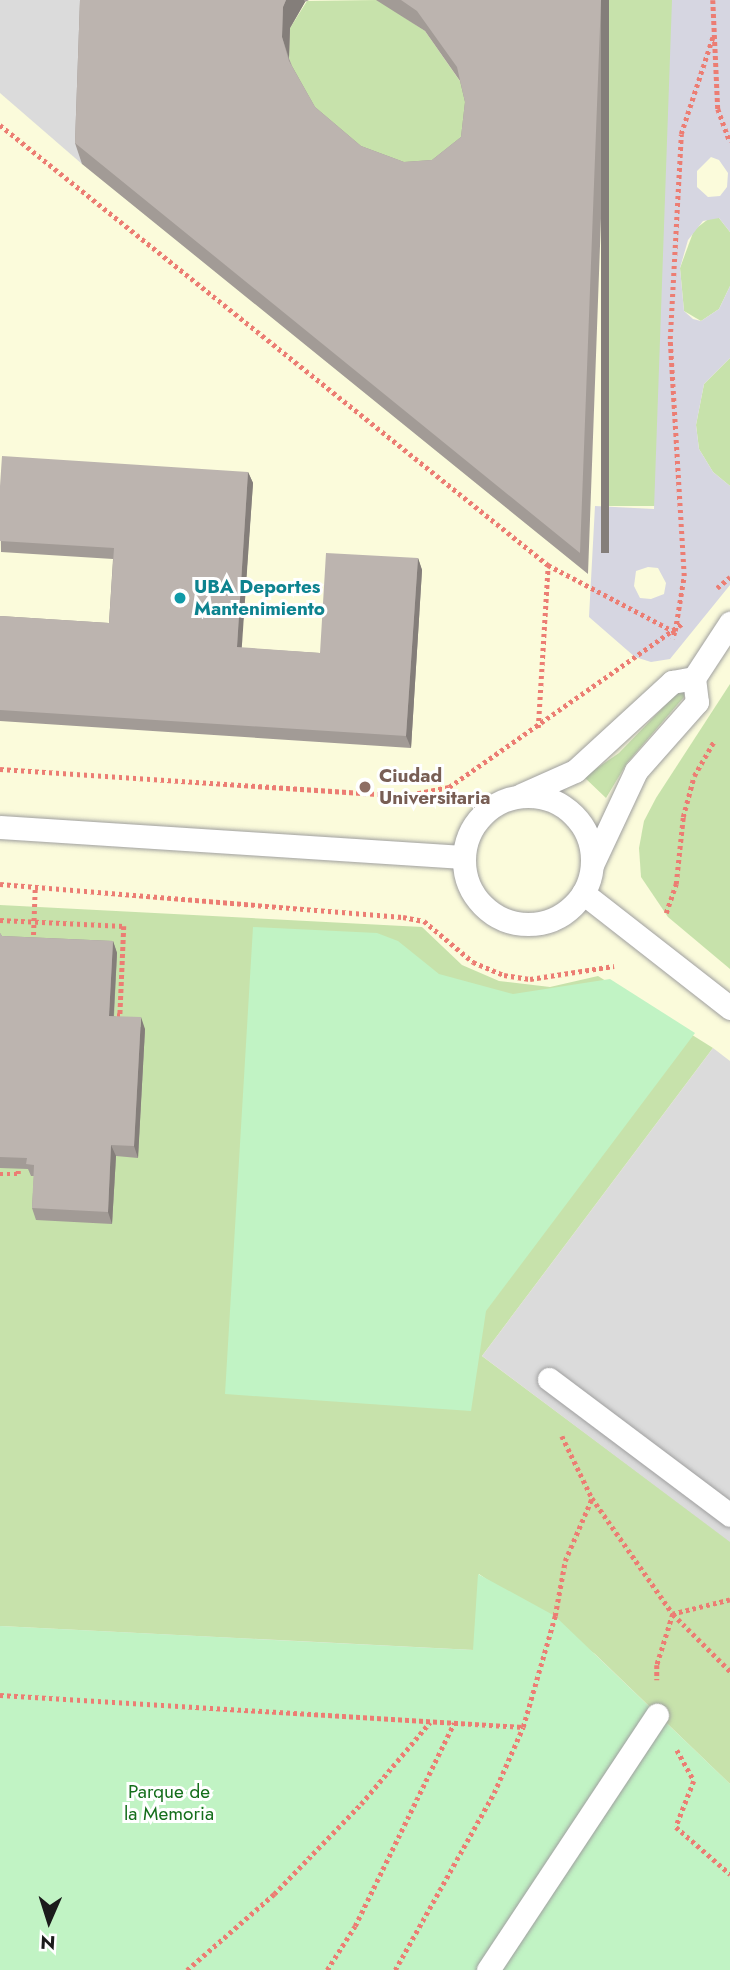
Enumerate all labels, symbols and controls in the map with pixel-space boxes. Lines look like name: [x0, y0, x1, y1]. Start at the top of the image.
place label: UBA Deportes Mantenimiento: [194, 576, 325, 620]
marker: UBA Deportes Mantenimiento: [172, 590, 188, 606]
place label: Ciudad Universitaria: [379, 765, 490, 809]
marker: Ciudad Universitaria: [357, 779, 373, 795]
park label: Parque de la Memoria: [124, 1781, 214, 1825]
north arrow: [14, 1886, 84, 1956]
text: N: [40, 1929, 56, 1956]

